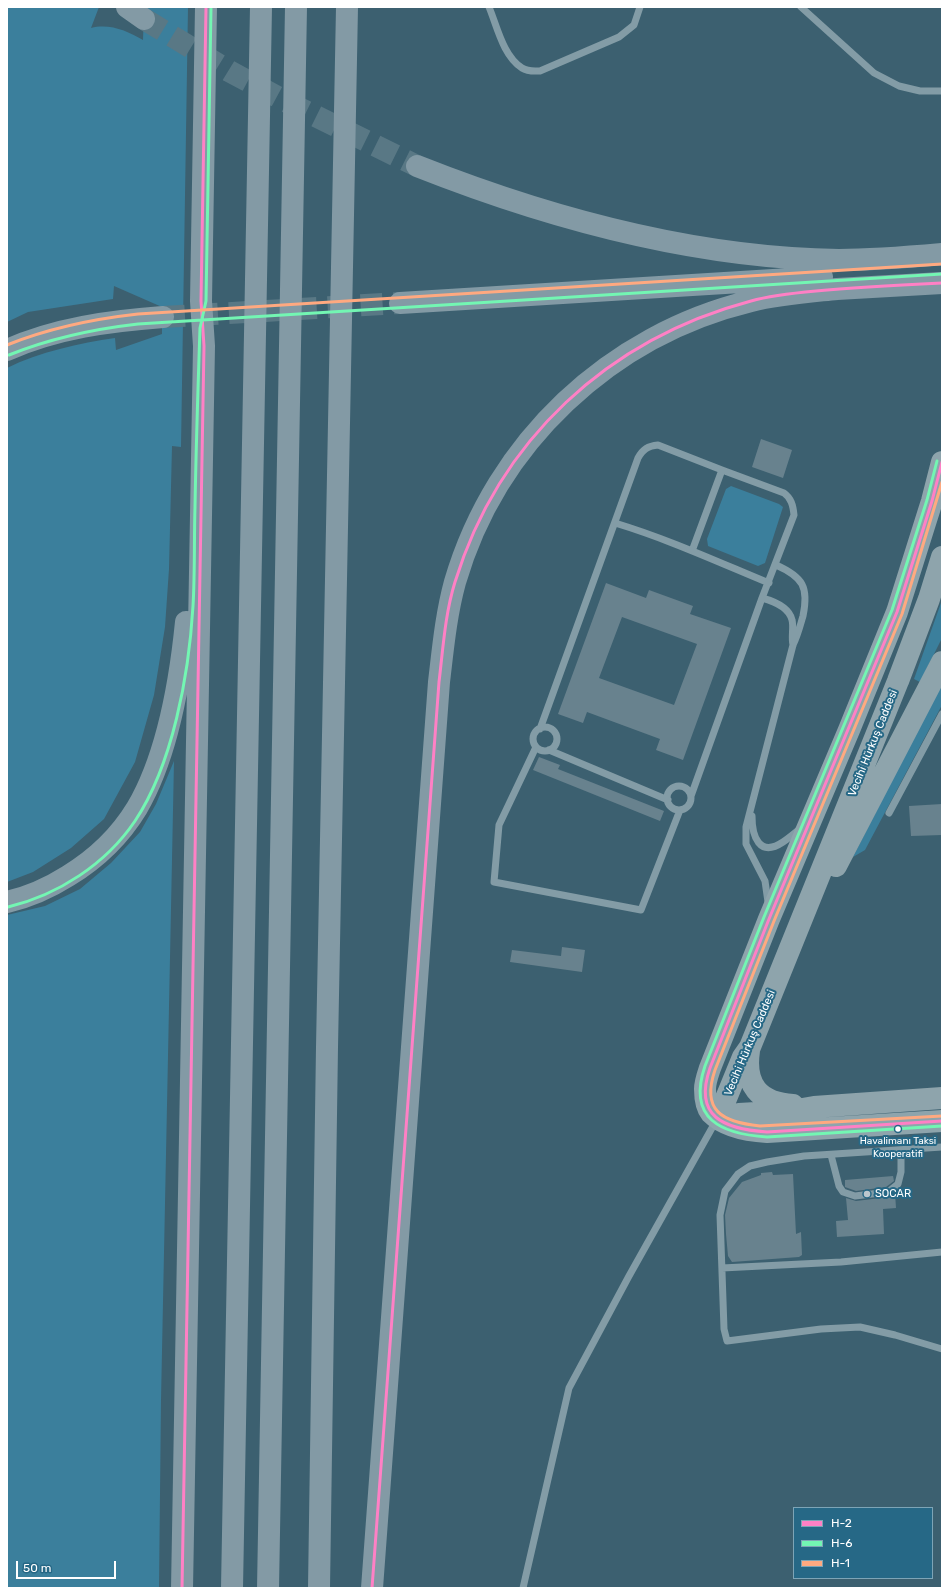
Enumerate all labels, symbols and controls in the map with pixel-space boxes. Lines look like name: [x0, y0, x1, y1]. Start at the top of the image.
street label: Vecihi Hürkuş Caddesi: [846, 688, 900, 798]
street label: Vecihi Hürkuş Caddesi: [722, 988, 778, 1098]
marker: Havalimanı Taksi Kooperatifi: [893, 1124, 903, 1134]
place label: Havalimanı Taksi Kooperatifi: [860, 1135, 936, 1158]
place label: SOCAR: [875, 1187, 911, 1201]
marker: SOCAR: [862, 1189, 872, 1199]
legend: [793, 1507, 933, 1579]
text: H-2: [831, 1516, 852, 1530]
text: H-6: [831, 1536, 853, 1550]
scale bar: [18, 1553, 118, 1579]
text: H-1: [831, 1556, 850, 1570]
text: 50 m: [23, 1561, 51, 1575]

